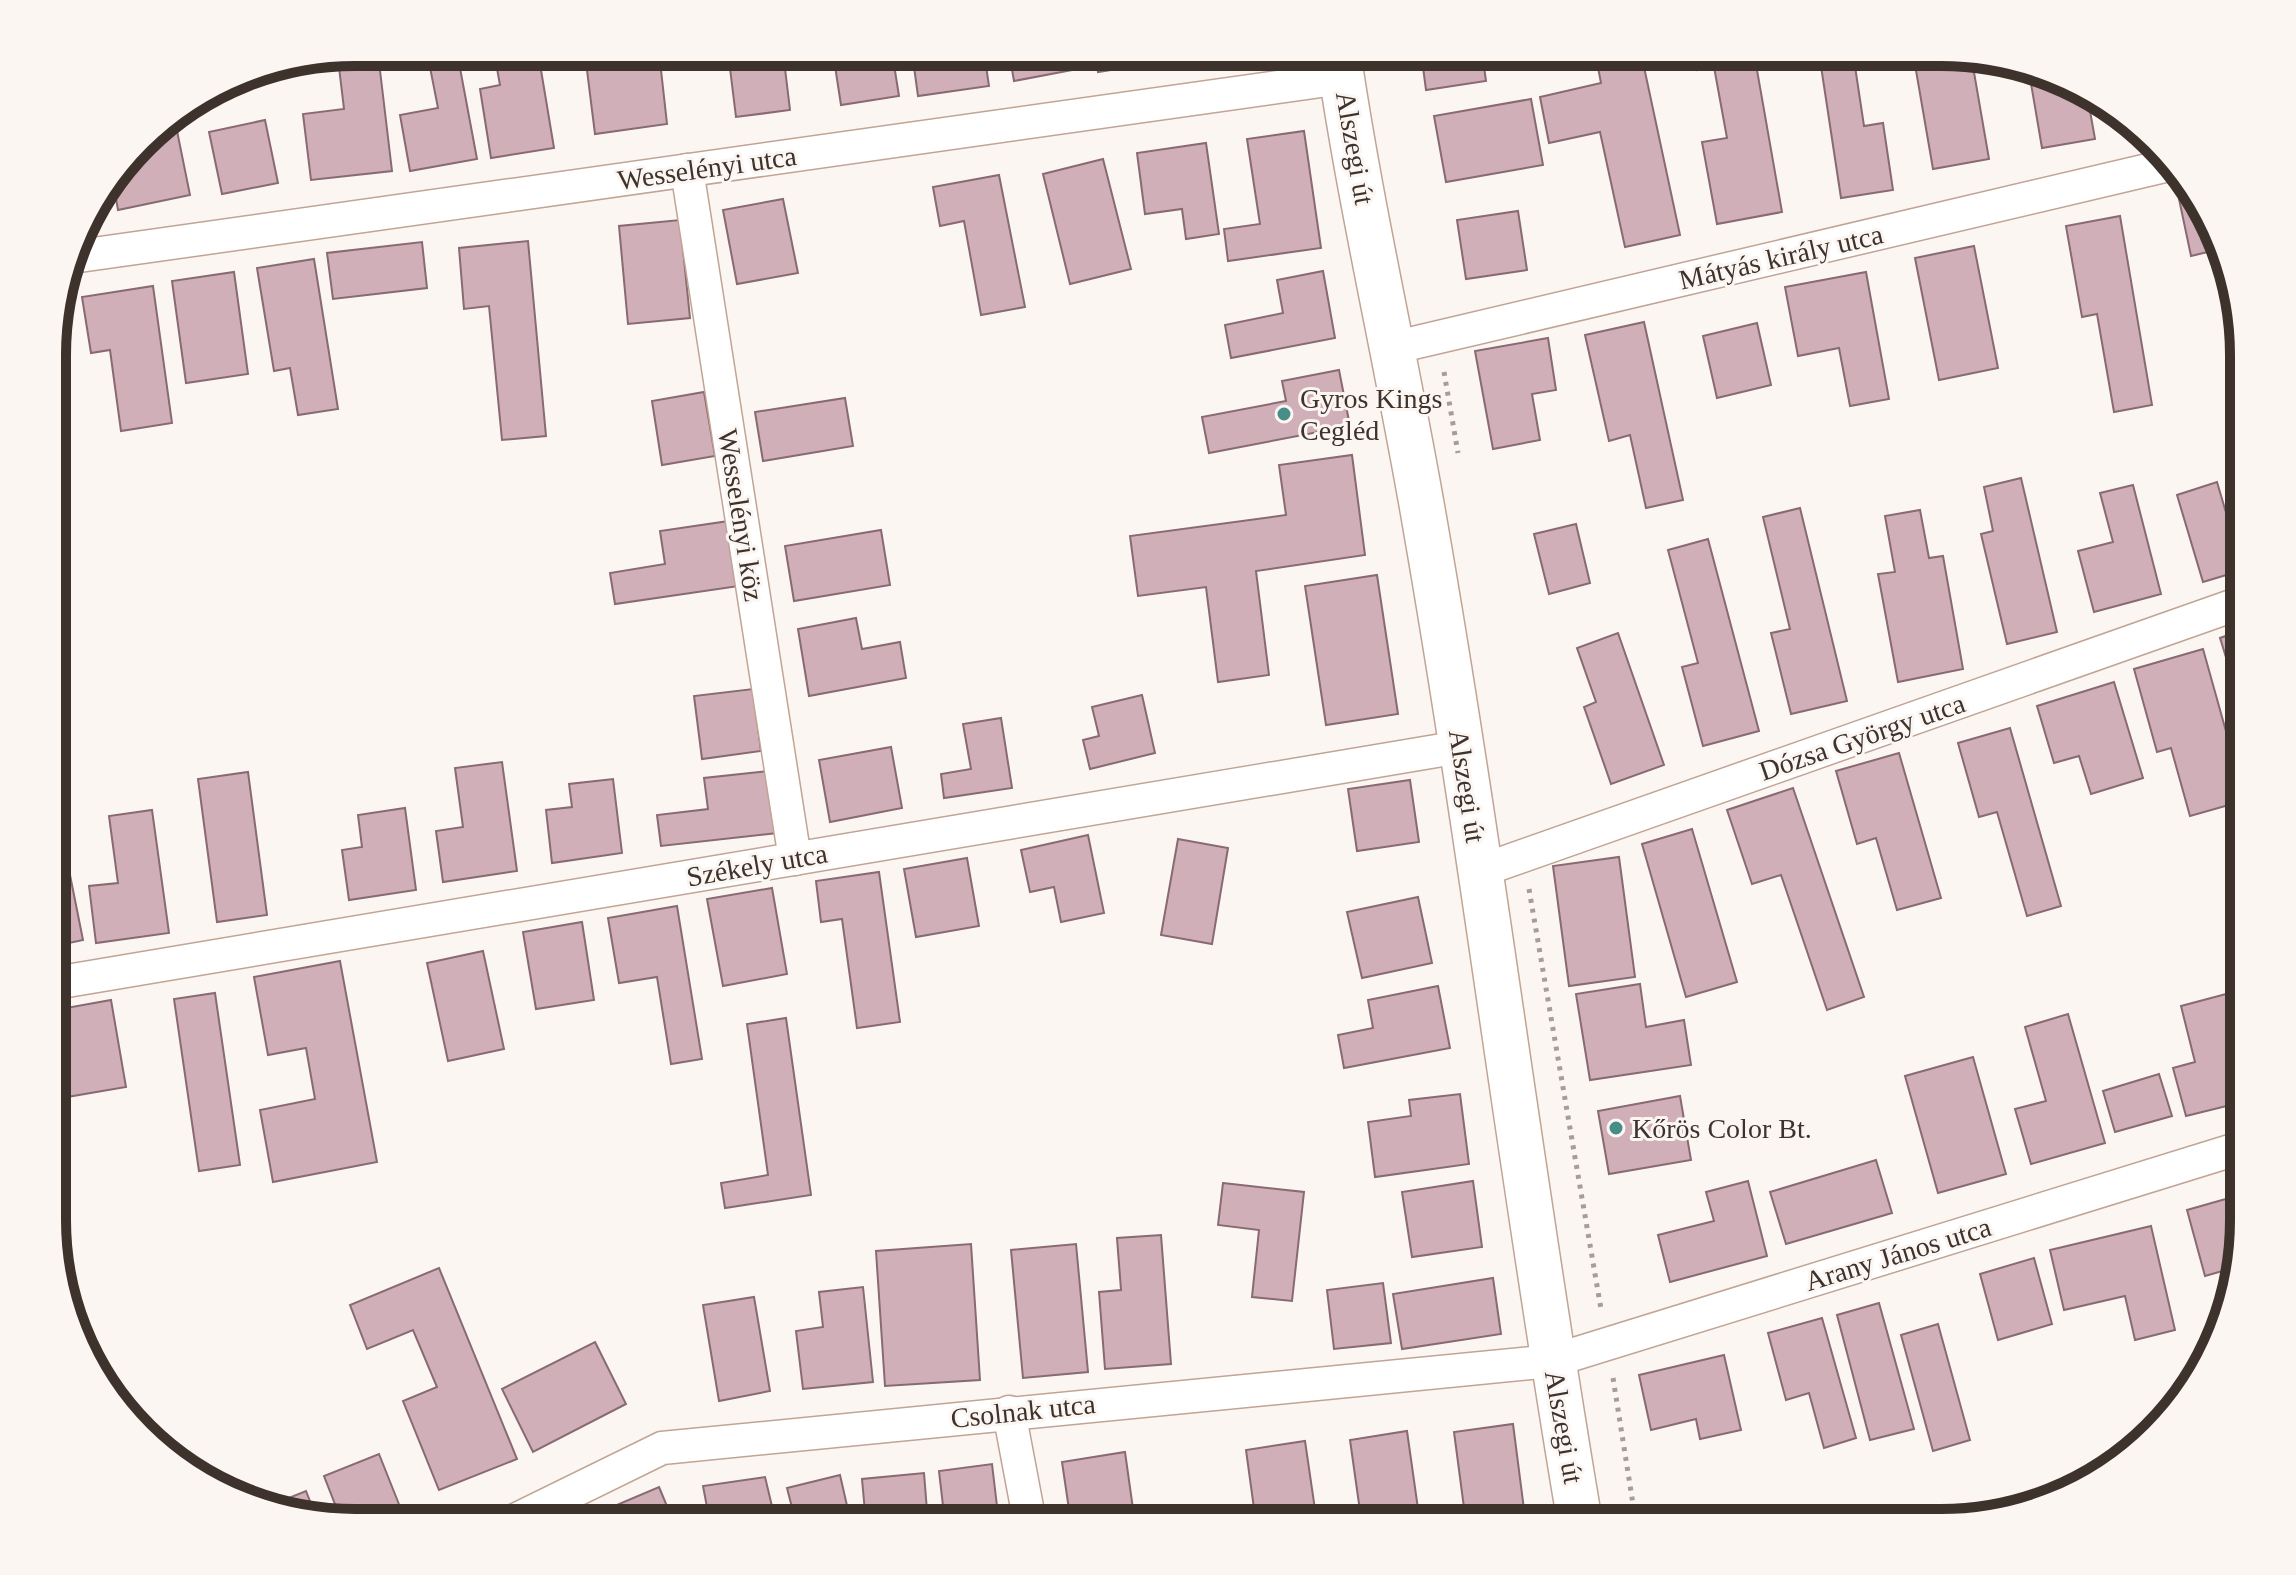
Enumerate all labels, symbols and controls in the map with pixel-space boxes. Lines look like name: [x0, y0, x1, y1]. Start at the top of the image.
street label: Alszegi út: [1330, 89, 1380, 207]
street label: Wesselényi utca: [615, 140, 799, 196]
street label: Mátyás király utca: [1676, 218, 1887, 296]
place label: Gyros Kings Cegléd: [1300, 383, 1442, 446]
marker: Gyros Kings Cegléd: [1275, 405, 1293, 423]
street label: Wesselényi köz: [712, 427, 770, 603]
street label: Dózsa György utca: [1755, 687, 1970, 787]
street label: Alszegi út: [1443, 727, 1491, 845]
street label: Székely utca: [684, 837, 830, 893]
place label: Kőrös Color Bt.: [1632, 1113, 1812, 1144]
marker: Kőrös Color Bt.: [1607, 1119, 1625, 1137]
street label: Arany János utca: [1801, 1211, 1995, 1297]
street label: Alszegi út: [1539, 1368, 1589, 1486]
street label: Csolnak utca: [949, 1388, 1097, 1434]

